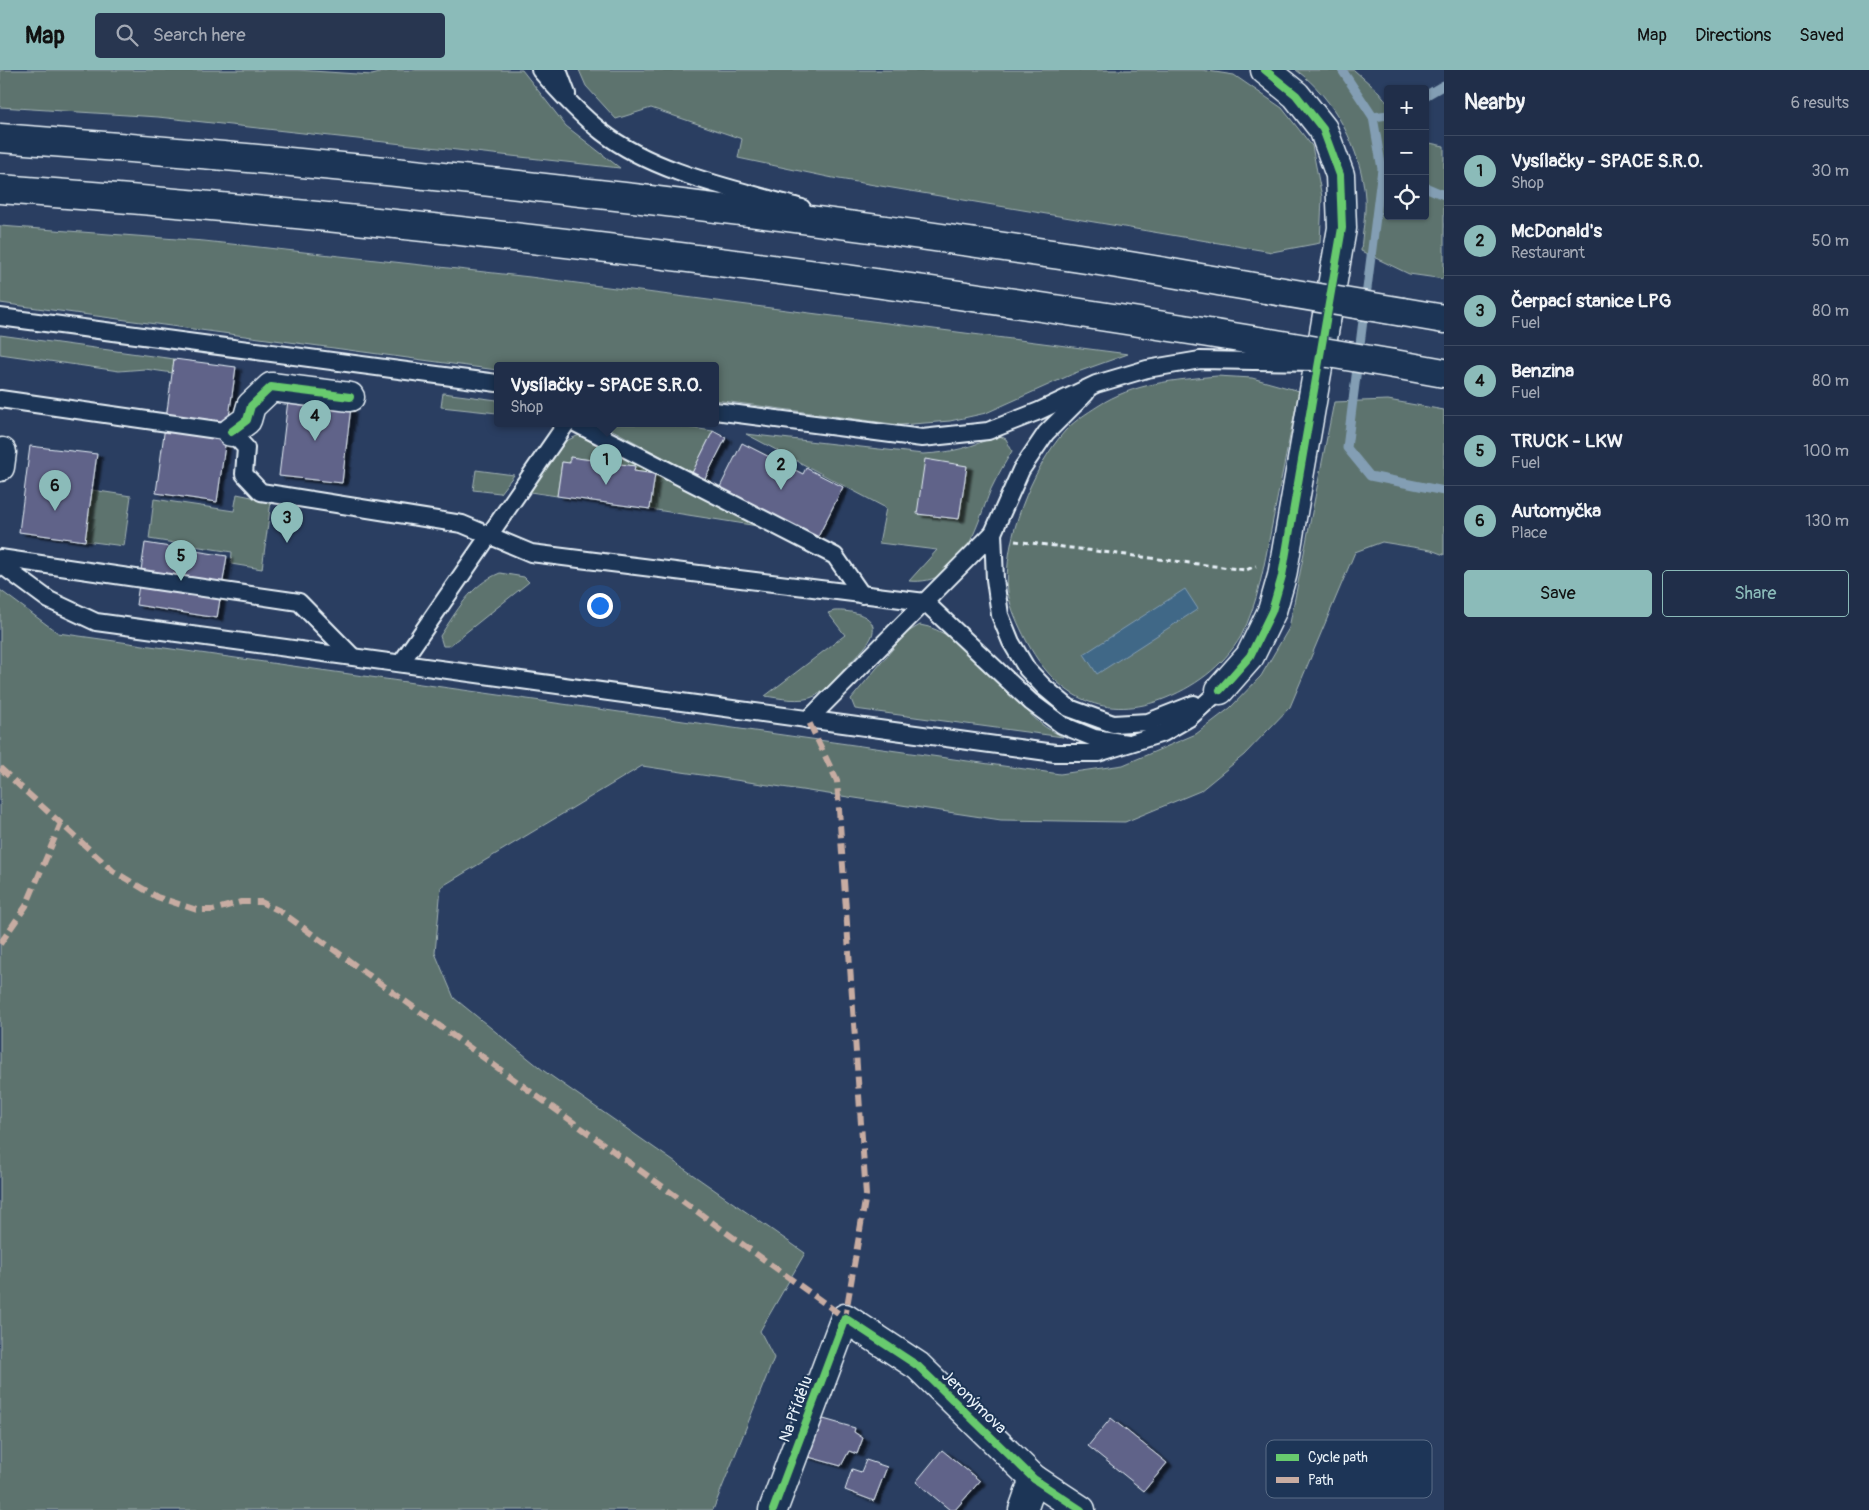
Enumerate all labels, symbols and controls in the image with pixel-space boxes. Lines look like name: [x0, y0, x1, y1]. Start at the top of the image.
search box: [95, 13, 445, 58]
text: Map: [25, 21, 65, 50]
icon: search: [113, 21, 141, 49]
text: Search here: [153, 23, 246, 47]
text: Map: [1637, 24, 1667, 47]
text: Directions: [1695, 24, 1771, 47]
text: Saved: [1799, 24, 1844, 47]
map controls: [1384, 85, 1429, 220]
button: +: [1384, 85, 1429, 130]
text: Nearby: [1464, 89, 1525, 116]
text: 6 results: [1791, 93, 1849, 113]
button: −: [1384, 130, 1429, 175]
text: Vysílačky - SPACE S.R.O.: [1511, 149, 1703, 173]
text: 1: [1477, 161, 1483, 181]
text: 30 m: [1811, 161, 1849, 181]
text: Shop: [1511, 173, 1544, 193]
button: locate: [1384, 175, 1429, 220]
text: McDonald's: [1511, 219, 1602, 243]
text: 2: [1476, 231, 1484, 251]
text: 50 m: [1812, 231, 1849, 251]
text: Restaurant: [1511, 243, 1585, 263]
text: Čerpací stanice LPG: [1511, 289, 1671, 313]
text: 3: [1476, 301, 1484, 321]
text: 80 m: [1812, 301, 1849, 321]
text: Fuel: [1511, 313, 1540, 333]
text: Benzina: [1511, 359, 1574, 383]
popup: [494, 362, 719, 427]
text: 4: [1475, 371, 1485, 391]
text: 80 m: [1812, 371, 1849, 391]
text: Vysílačky - SPACE S.R.O.: [510, 373, 703, 397]
text: Fuel: [1511, 383, 1540, 403]
text: Shop: [510, 397, 543, 417]
pin: 4: [299, 400, 331, 441]
text: TRUCK - LKW: [1511, 429, 1623, 453]
text: 5: [1476, 441, 1484, 461]
text: 100 m: [1803, 441, 1849, 461]
pin: 1: [590, 444, 622, 485]
pin: 2: [765, 449, 797, 490]
text: Fuel: [1511, 453, 1540, 473]
pin: 6: [39, 470, 71, 511]
text: Automyčka: [1511, 499, 1601, 523]
pin: 3: [271, 502, 303, 543]
text: 6: [1475, 511, 1485, 531]
text: 130 m: [1805, 511, 1849, 531]
text: Place: [1511, 523, 1547, 543]
pin: 5: [165, 540, 197, 581]
button: Save: [1464, 570, 1652, 617]
button: Share: [1662, 570, 1849, 617]
your location: [587, 593, 613, 619]
street label: Jeronýmova: [937, 1366, 1011, 1438]
street label: Na Přídělu: [775, 1373, 817, 1445]
legend: [1266, 1440, 1432, 1498]
text: Cycle path: [1308, 1449, 1368, 1466]
text: Path: [1308, 1472, 1333, 1489]

